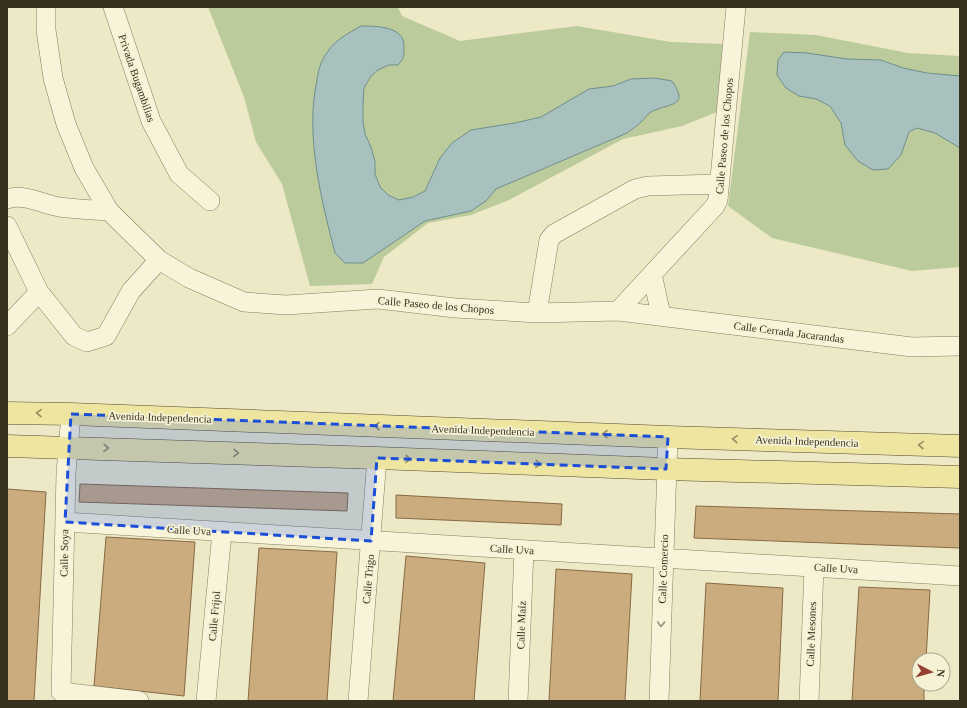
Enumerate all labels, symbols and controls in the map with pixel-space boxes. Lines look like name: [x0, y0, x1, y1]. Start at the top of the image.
street label: Privada Bugambilias: [116, 33, 158, 123]
street label: Calle Paseo de los Chopos: [713, 77, 735, 195]
street label: Calle Paseo de los Chopos: [377, 294, 495, 316]
street label: Calle Cerrada Jacarandas: [733, 319, 845, 345]
one-way arrow: [36, 409, 42, 417]
street label: Avenida Independencia: [108, 409, 212, 425]
one-way arrow: [374, 421, 380, 430]
street label: Avenida Independencia: [431, 422, 535, 438]
one-way arrow: [602, 430, 608, 439]
street label: Avenida Independencia: [755, 433, 859, 449]
one-way arrow: [732, 435, 738, 443]
one-way arrow: [918, 441, 924, 449]
one-way arrow: [103, 444, 109, 452]
one-way arrow: [233, 448, 239, 457]
one-way arrow: [405, 455, 411, 463]
one-way arrow: [535, 460, 541, 468]
street label: Calle Uva: [167, 523, 212, 537]
street label: Calle Soya: [58, 529, 70, 577]
street label: Calle Comercio: [656, 534, 670, 604]
street label: Calle Uva: [490, 542, 535, 556]
street label: Calle Trigo: [360, 553, 376, 604]
street label: Calle Uva: [814, 561, 859, 575]
street label: Calle Frijol: [206, 590, 222, 642]
street label: Calle Maíz: [514, 600, 528, 649]
street label: Calle Mesones: [804, 601, 818, 667]
one-way arrow: [657, 621, 665, 627]
north arrow: [911, 652, 951, 692]
text: N: [935, 668, 947, 678]

